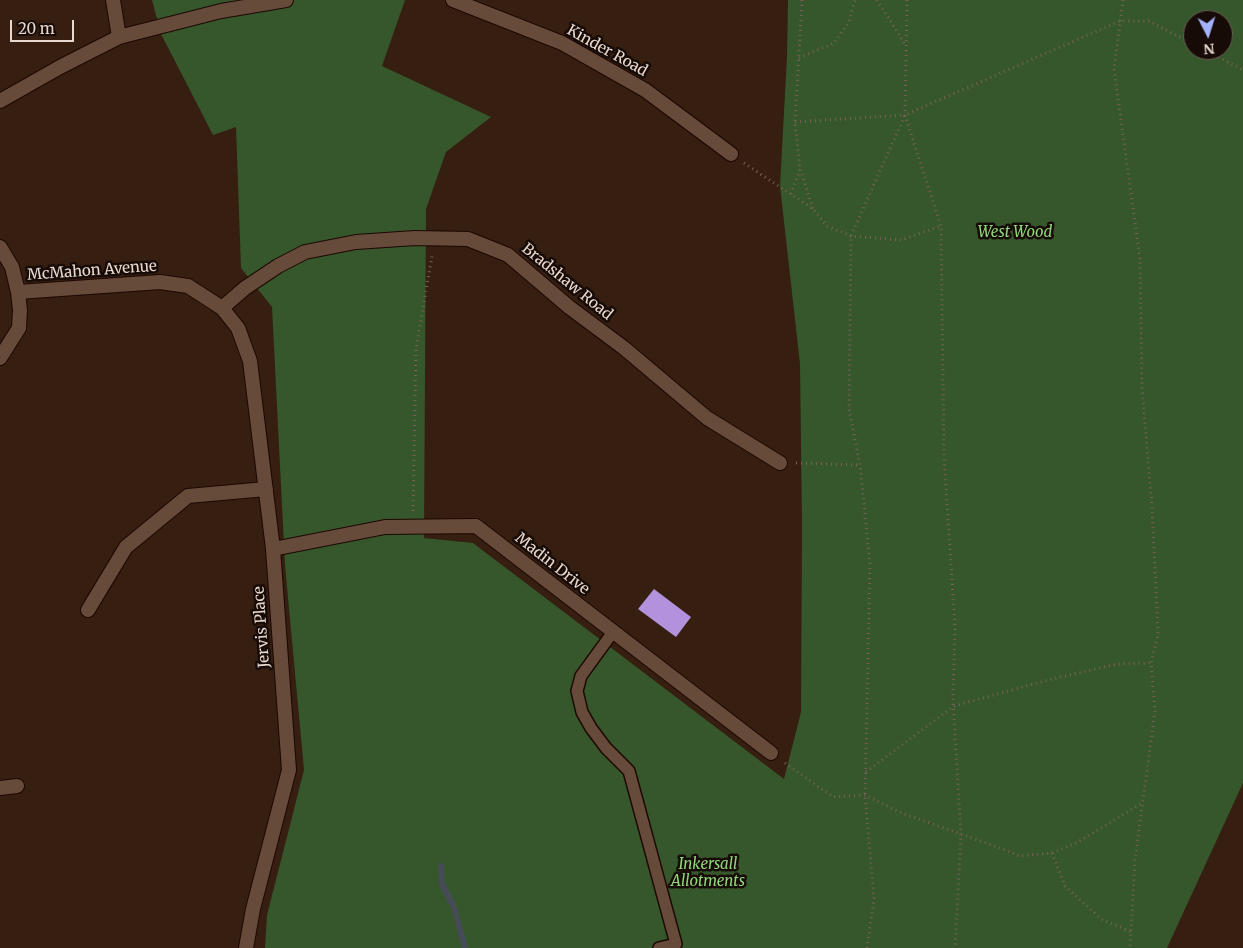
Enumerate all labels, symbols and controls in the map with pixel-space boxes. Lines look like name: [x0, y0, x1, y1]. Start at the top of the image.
scale bar: [12, 10, 76, 42]
north arrow: [1183, 10, 1233, 60]
text: 20 m: [18, 19, 55, 38]
street label: Kinder Road: [564, 21, 650, 81]
text: N: [1203, 39, 1216, 58]
park label: West Wood: [978, 224, 1052, 242]
street label: Bradshaw Road: [518, 240, 616, 324]
street label: McMahon Avenue: [27, 257, 157, 285]
street label: Madin Drive: [511, 529, 593, 599]
street label: Jervis Place: [250, 586, 274, 668]
park label: Inkersall Allotments: [671, 856, 745, 891]

